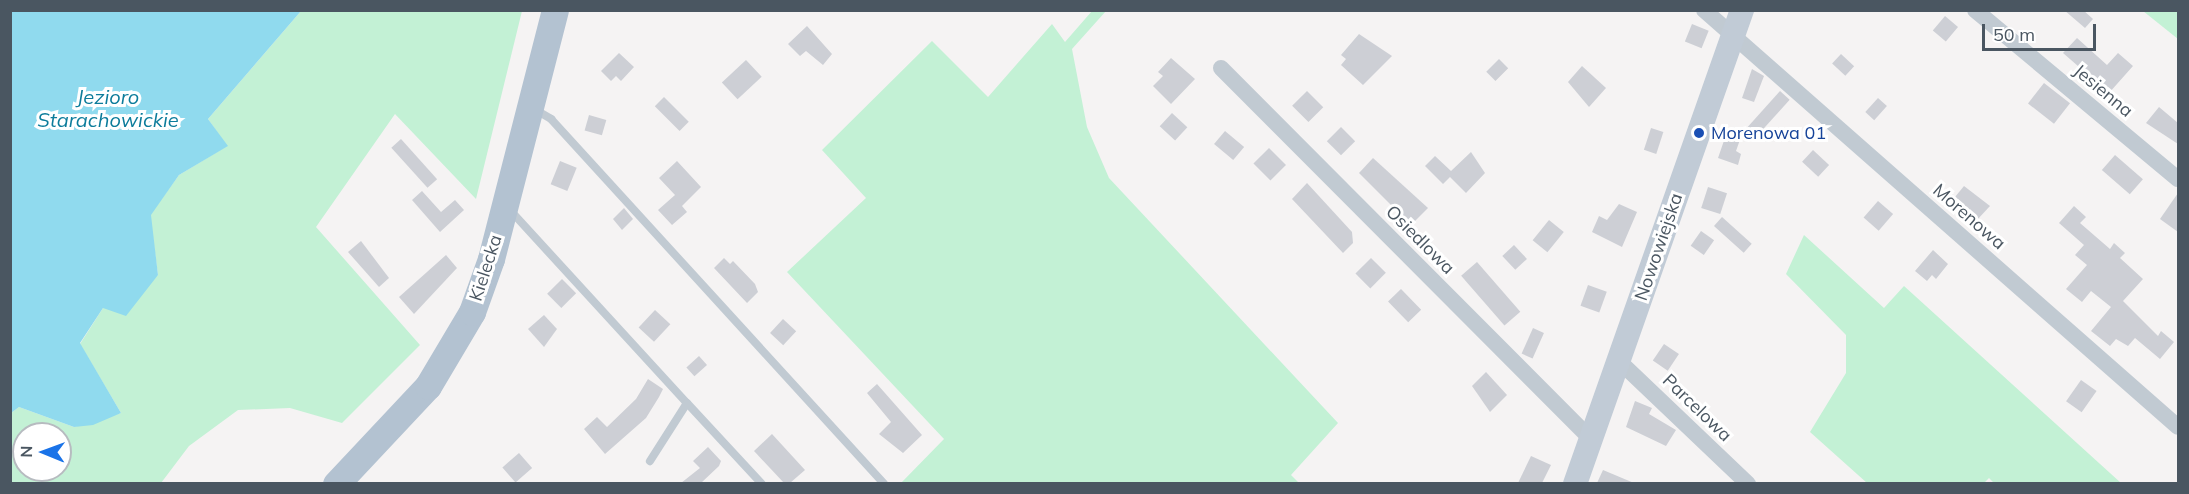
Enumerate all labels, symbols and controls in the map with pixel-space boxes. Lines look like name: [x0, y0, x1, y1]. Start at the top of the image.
scale bar: [1985, 12, 2099, 50]
text: 50 m: [1993, 23, 2035, 46]
street label: Jesienna: [2069, 60, 2137, 122]
water label: Jezioro Starachowickie: [37, 85, 179, 132]
place label: Morenowa 01: [1711, 122, 1826, 144]
marker: Morenowa 01: [1692, 126, 1706, 140]
street label: Morenowa: [1928, 180, 2010, 254]
street label: Nowowiejska: [1631, 190, 1687, 304]
street label: Osiedlowa: [1381, 201, 1459, 279]
street label: Kielecka: [465, 232, 507, 304]
street label: Parcelowa: [1658, 370, 1736, 446]
north arrow: [12, 422, 72, 482]
text: N: [16, 446, 36, 458]

